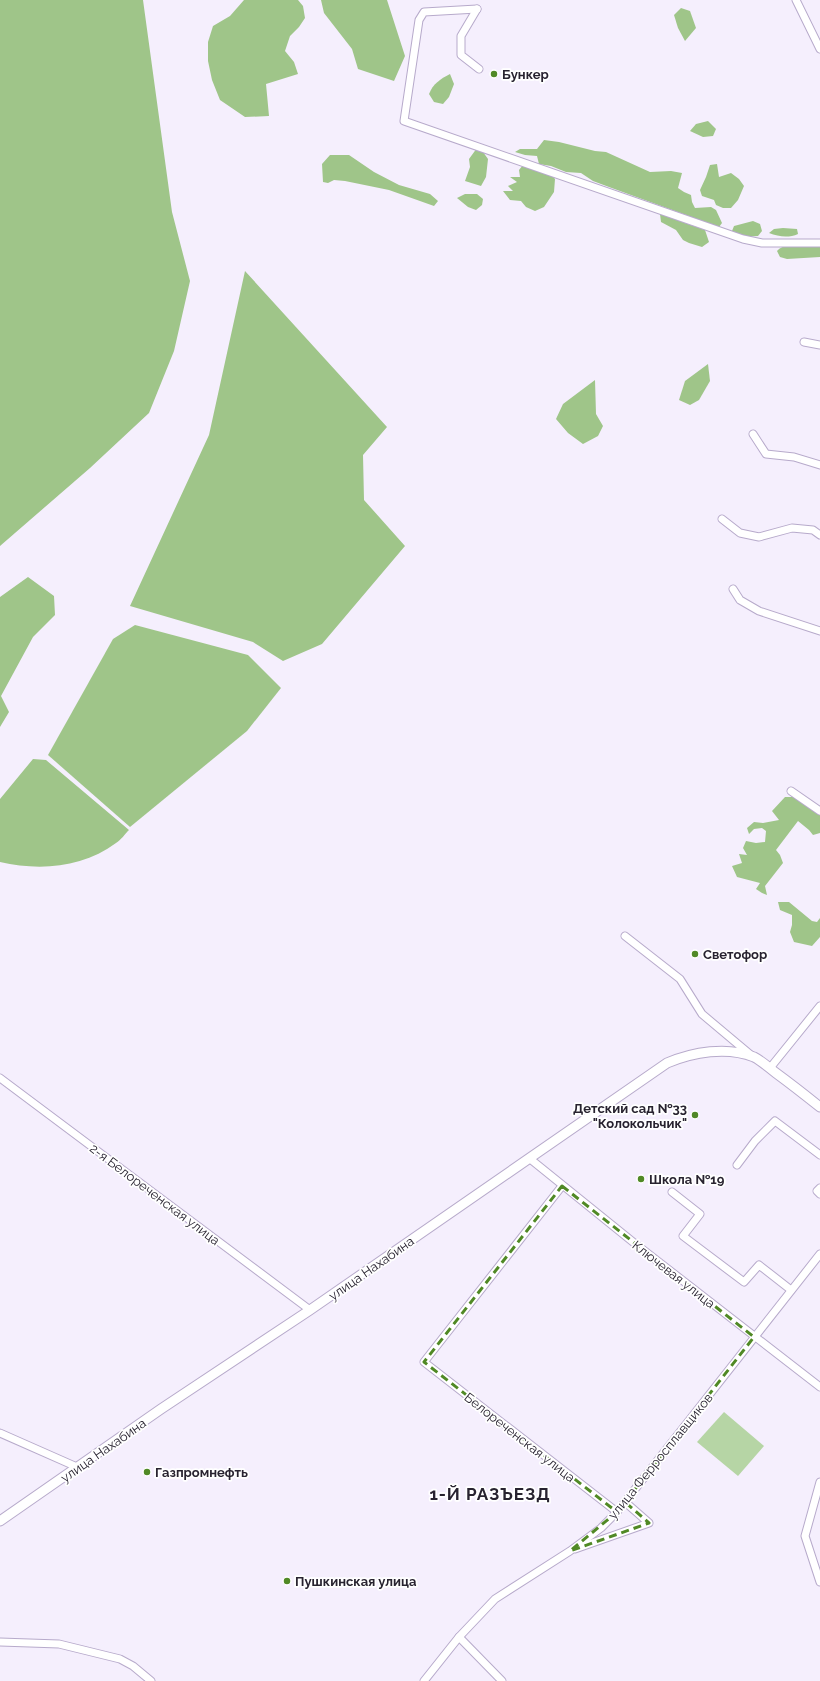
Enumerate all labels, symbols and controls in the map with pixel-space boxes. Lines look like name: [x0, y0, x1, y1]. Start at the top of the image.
place label: Бункер: [502, 67, 549, 82]
marker: Бункер: [489, 69, 499, 79]
place label: Светофор: [703, 947, 767, 962]
marker: Светофор: [690, 949, 700, 959]
place label: Детский сад №33 "Колокольчик": [573, 1101, 687, 1131]
marker: Детский сад №33 "Колокольчик": [690, 1110, 700, 1120]
street label: 2-я Белореченская улица: [87, 1141, 223, 1248]
place label: Школа №19: [649, 1172, 725, 1187]
marker: Школа №19: [636, 1174, 646, 1184]
street label: улица Нахабина: [326, 1233, 417, 1303]
street label: Ключевая улица: [629, 1238, 718, 1311]
street label: Белореченская улица: [461, 1390, 578, 1485]
street label: улица Ферросплавщиков: [605, 1390, 716, 1522]
street label: улица Нахабина: [58, 1415, 149, 1485]
place label: Газпромнефть: [155, 1465, 248, 1480]
marker: Газпромнефть: [142, 1467, 152, 1477]
district label: 1-Й РАЗЪЕЗД: [429, 1484, 551, 1504]
place label: Пушкинская улица: [295, 1574, 417, 1589]
marker: Пушкинская улица: [282, 1576, 292, 1586]

